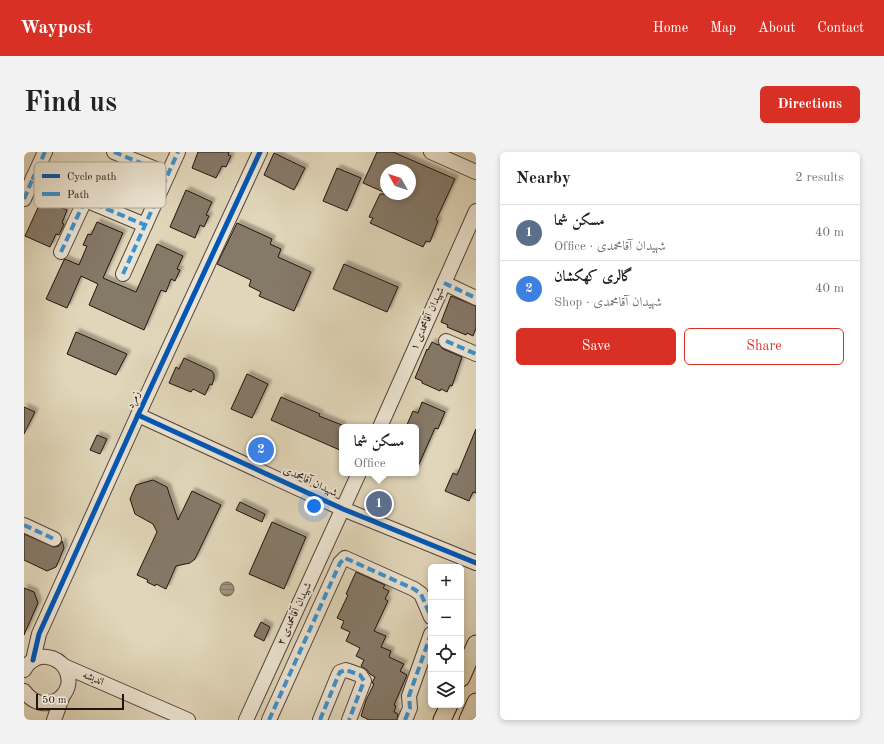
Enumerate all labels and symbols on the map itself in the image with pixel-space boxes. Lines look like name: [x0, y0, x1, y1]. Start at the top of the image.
legend: [34, 162, 166, 208]
north arrow: [380, 164, 416, 200]
text: Cycle path: [67, 172, 117, 183]
text: Path: [67, 190, 89, 201]
street label: شهیدان آقامحمدی ۱: [406, 284, 448, 353]
street label: زمرد: [125, 389, 144, 411]
pin: 2: [248, 435, 274, 465]
street label: شهیدان آقامحمدی: [281, 462, 340, 500]
pin: 1: [366, 489, 392, 519]
your location: [304, 496, 324, 516]
street label: شهیدان آقامحمدی ۲: [273, 580, 315, 647]
street label: انديشه: [81, 670, 105, 688]
scale bar: [36, 692, 124, 711]

